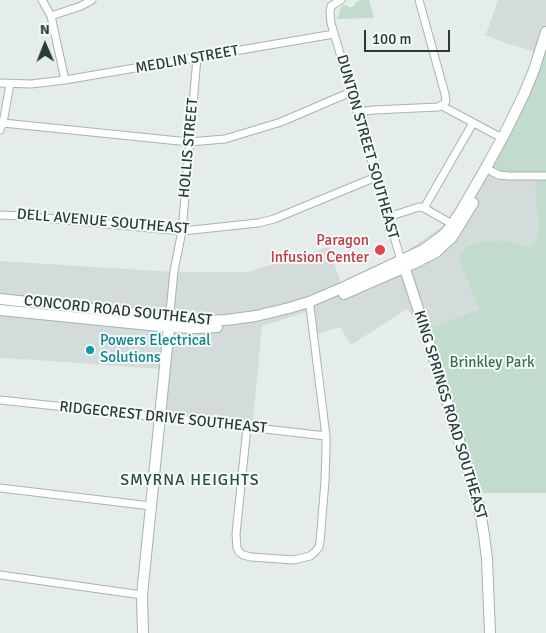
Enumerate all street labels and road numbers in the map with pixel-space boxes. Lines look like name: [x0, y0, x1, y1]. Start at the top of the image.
street label: MEDLIN STREET: [134, 42, 240, 78]
street label: DUNTON STREET SOUTHEAST: [332, 53, 402, 241]
street label: HOLLIS STREET: [176, 97, 202, 199]
street label: DELL AVENUE SOUTHEAST: [16, 205, 190, 239]
street label: CONCORD ROAD SOUTHEAST: [23, 292, 213, 330]
street label: KING SPRINGS ROAD SOUTHEAST: [410, 308, 490, 522]
street label: RIDGECREST DRIVE SOUTHEAST: [58, 398, 268, 438]

